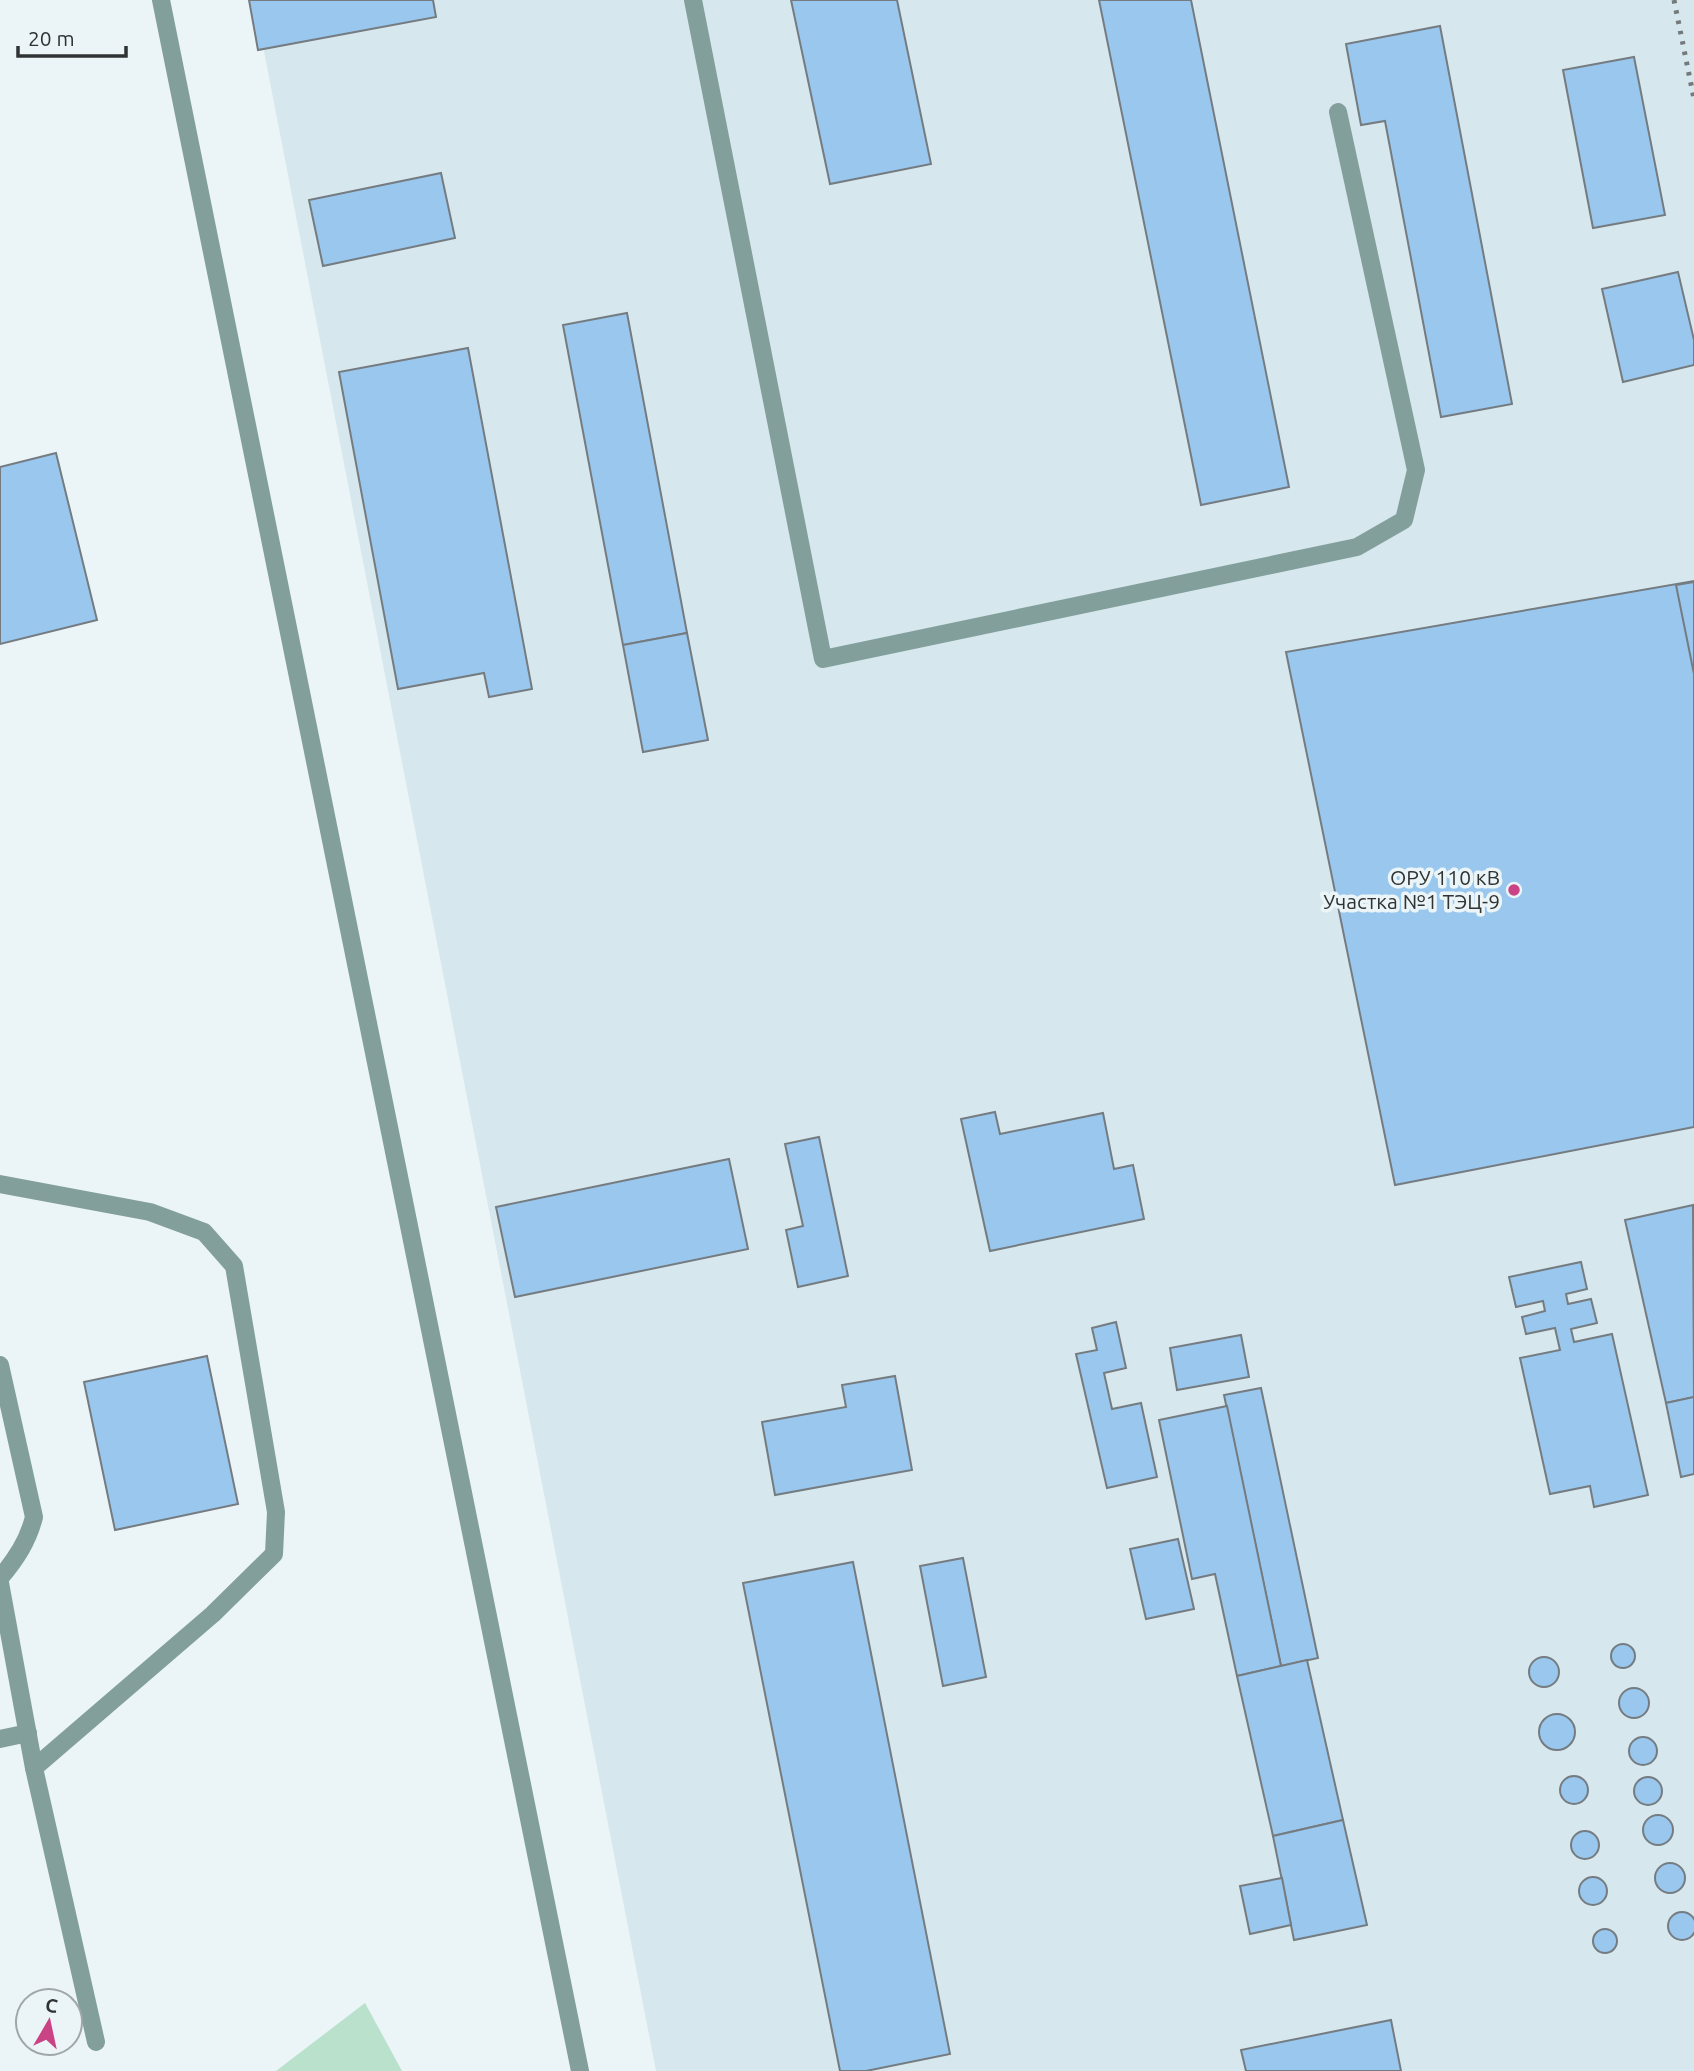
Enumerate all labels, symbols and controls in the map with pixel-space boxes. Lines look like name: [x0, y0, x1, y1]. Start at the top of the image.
scale bar: [18, 14, 126, 58]
text: 20 m: [28, 26, 75, 50]
place label: ОРУ 110 кВ Участка №1 ТЭЦ-9: [1323, 865, 1500, 913]
marker: ОРУ 110 кВ Участка №1 ТЭЦ-9: [1506, 882, 1522, 898]
north arrow: [14, 1987, 84, 2057]
text: С: [44, 1993, 59, 2017]

